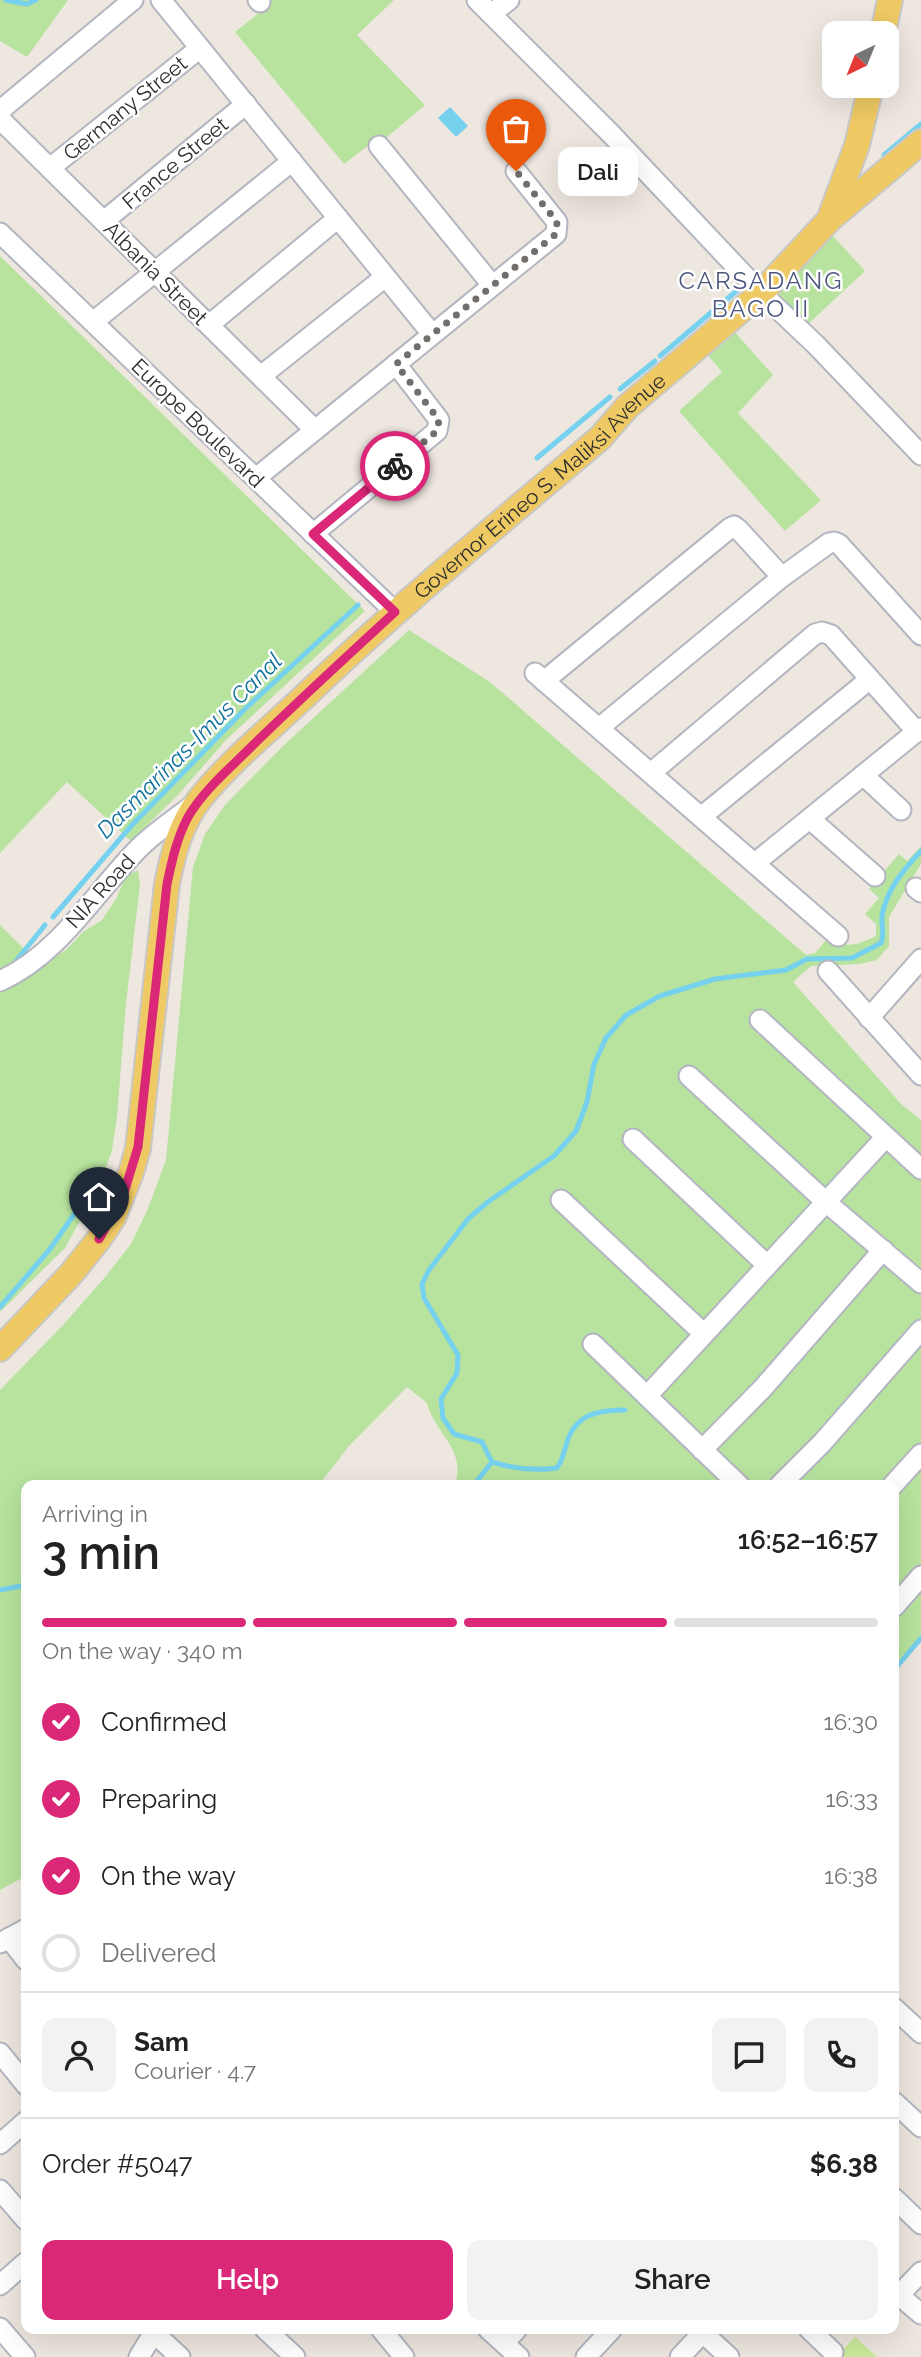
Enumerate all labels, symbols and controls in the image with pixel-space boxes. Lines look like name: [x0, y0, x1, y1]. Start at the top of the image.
north arrow: [822, 21, 900, 98]
map controls: [822, 21, 899, 98]
street label: Germany Street: [58, 50, 192, 166]
pin: [486, 99, 546, 171]
icon: bag: [497, 110, 535, 148]
street label: France Street: [117, 112, 233, 214]
callout: Dali: [558, 146, 638, 196]
text: Dali: [577, 158, 619, 185]
street label: Albania Street: [99, 216, 213, 330]
district label: CARSADANG BAGO II: [678, 266, 844, 323]
street label: Europe Boulevard: [127, 353, 269, 493]
street label: Governor Erineo S. Maliksi Avenue: [408, 367, 670, 604]
courier: [360, 431, 430, 501]
icon: bike: [376, 447, 414, 485]
water label: Dasmarinas-Imus Canal: [91, 647, 287, 843]
street label: NIA Road: [60, 849, 140, 933]
pin: [69, 1167, 129, 1239]
icon: home: [80, 1178, 118, 1216]
text: Arriving in: [42, 1500, 148, 1527]
text: 16:52–16:57: [738, 1525, 878, 1555]
text: 3 min: [42, 1526, 160, 1580]
text: On the way · 340 m: [42, 1637, 243, 1664]
icon: check: [42, 1703, 80, 1741]
text: Confirmed: [101, 1707, 227, 1737]
text: 16:30: [824, 1708, 878, 1735]
icon: check: [42, 1780, 80, 1818]
text: Preparing: [101, 1784, 217, 1814]
text: 16:33: [825, 1785, 878, 1812]
icon: check: [42, 1857, 80, 1895]
text: On the way: [101, 1861, 236, 1891]
text: 16:38: [824, 1862, 878, 1889]
text: Delivered: [101, 1938, 216, 1968]
button: person: [42, 2018, 116, 2092]
button: chat: [712, 2018, 786, 2092]
button: phone: [804, 2018, 878, 2092]
text: Sam: [134, 2027, 189, 2057]
text: Courier · 4.7: [134, 2057, 256, 2084]
text: Order #5047: [42, 2149, 193, 2179]
text: $6.38: [810, 2149, 878, 2179]
button: Help: [42, 2240, 453, 2320]
button: Share: [467, 2240, 878, 2320]

